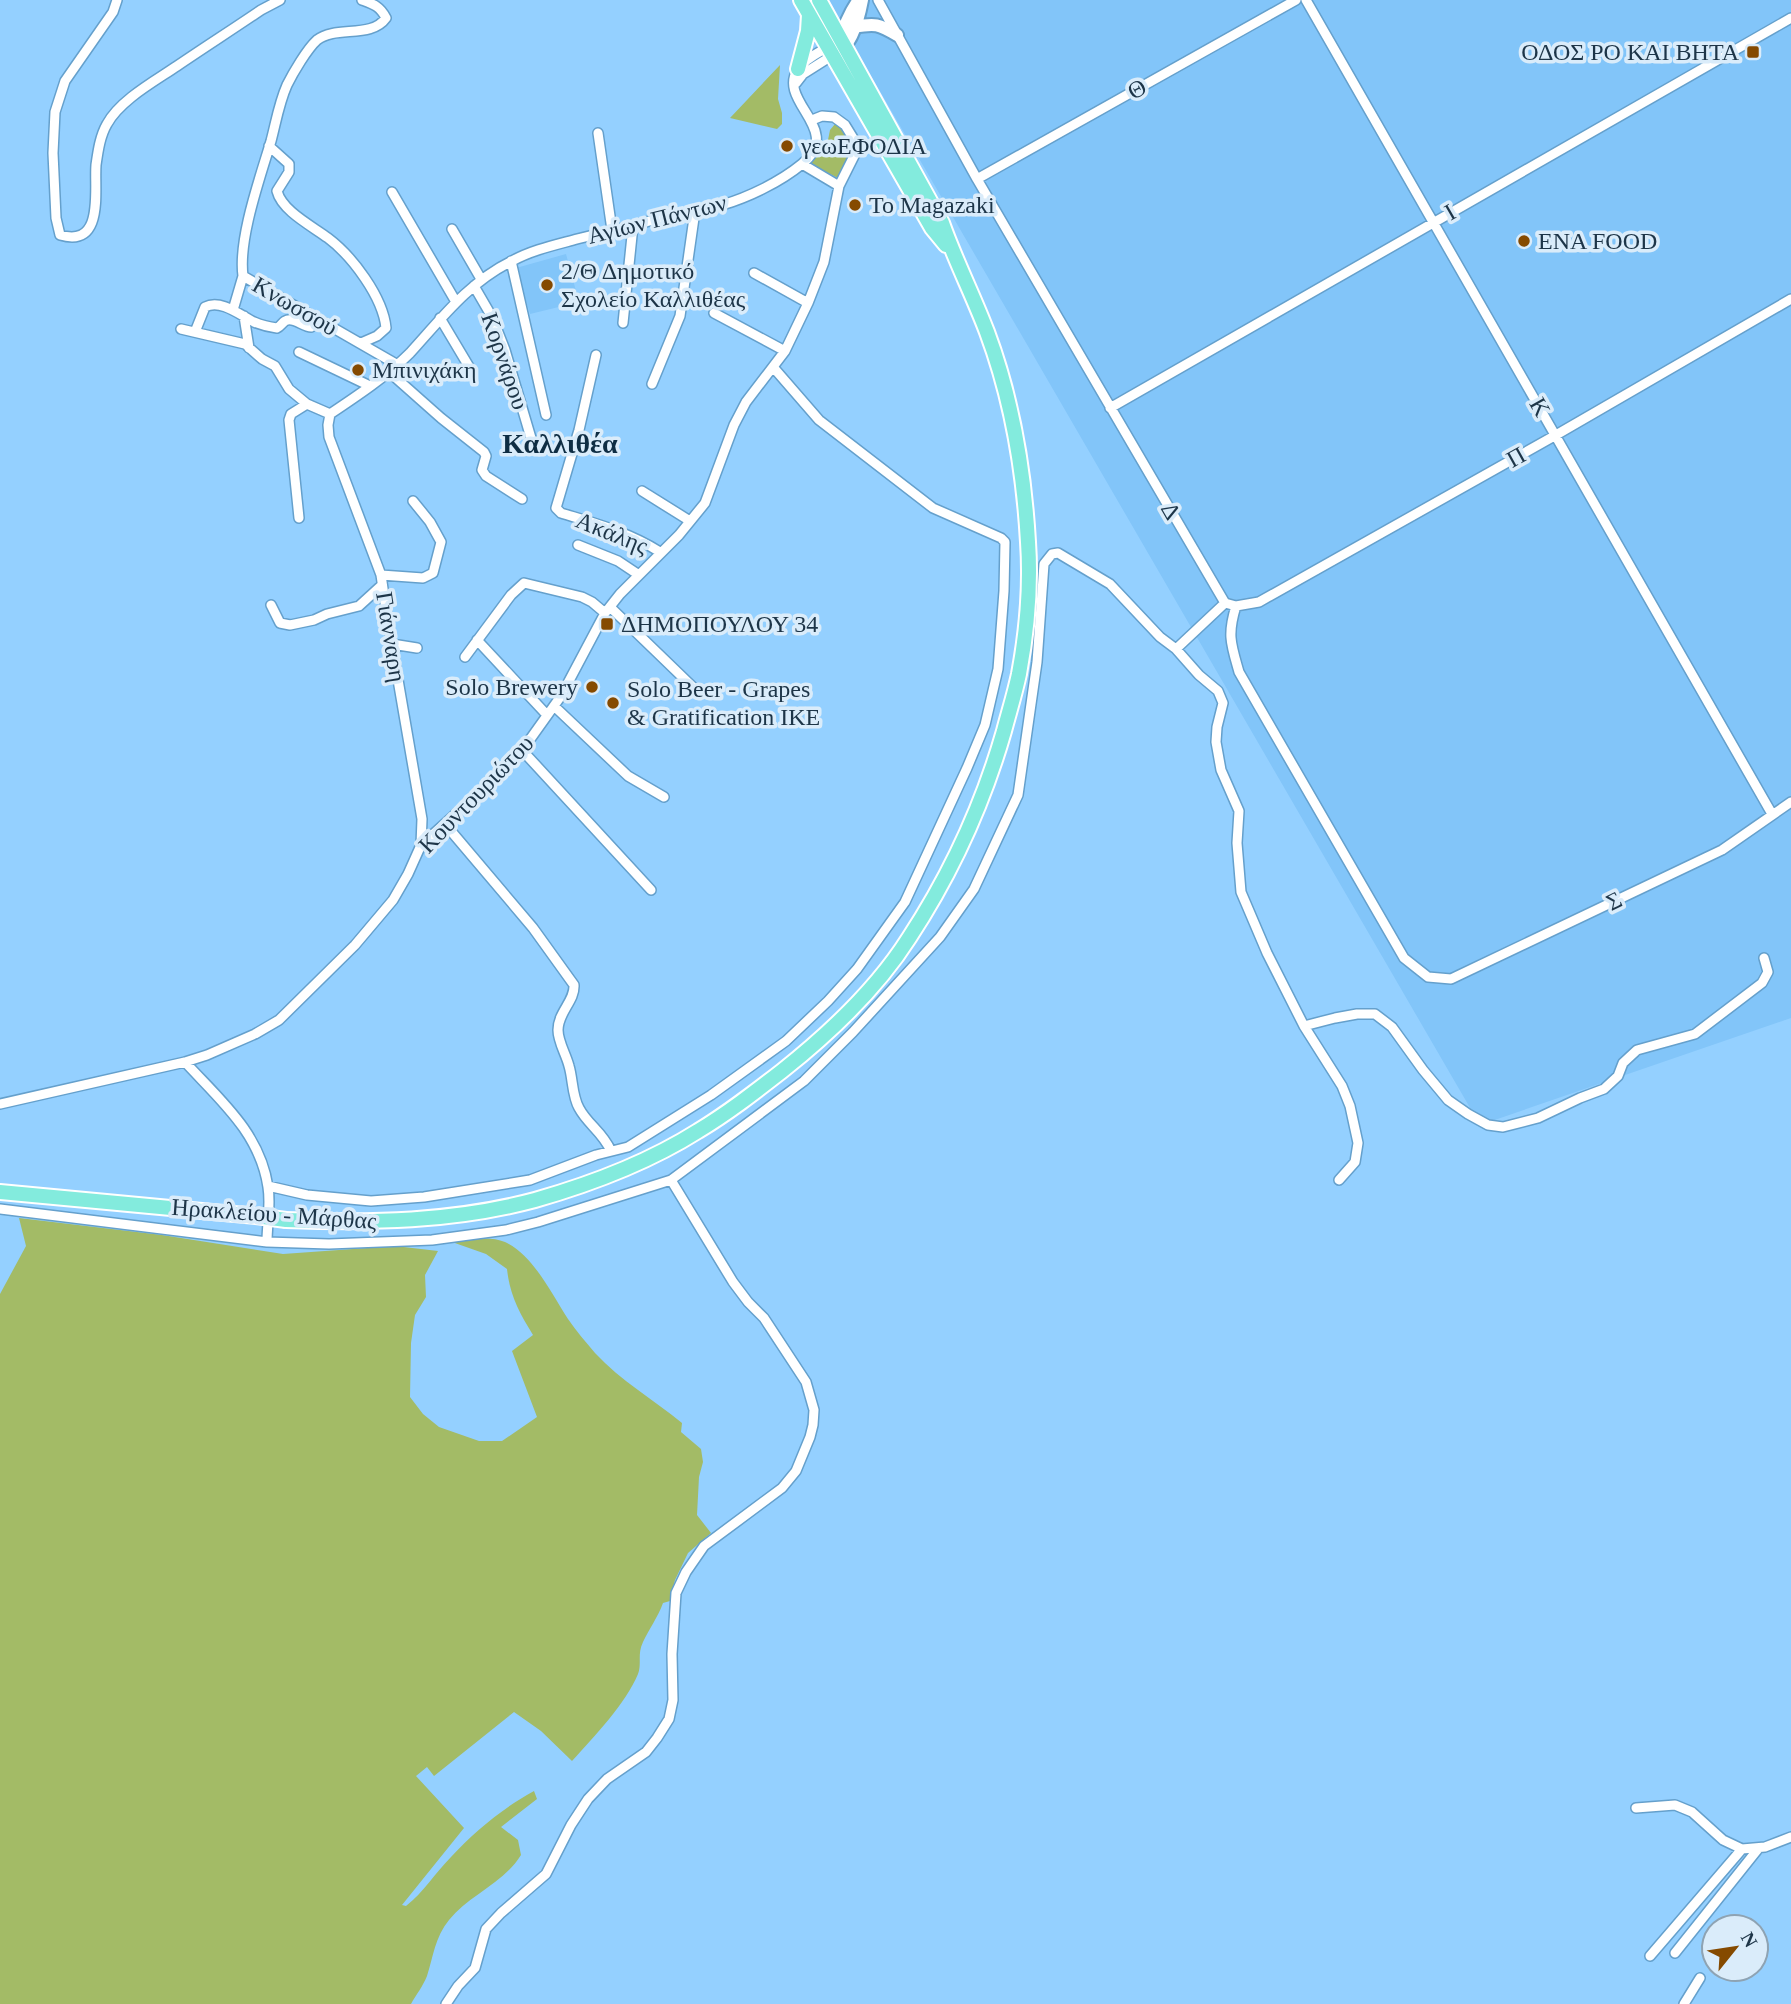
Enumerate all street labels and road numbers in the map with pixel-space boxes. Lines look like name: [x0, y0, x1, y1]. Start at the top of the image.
street label: Θ: [1123, 73, 1151, 105]
street label: Αγίων Πάντων: [585, 189, 729, 249]
street label: Ι: [1440, 199, 1460, 225]
street label: Κνωσσού: [248, 271, 342, 341]
street label: Κορνάρου: [476, 309, 534, 413]
street label: Κ: [1524, 393, 1556, 422]
street label: Π: [1502, 441, 1530, 473]
street label: Δ: [1156, 498, 1186, 524]
street label: Ακάλης: [572, 507, 652, 559]
street label: Γιάνναρη: [371, 590, 411, 684]
street label: Κουντουριώτου: [413, 730, 539, 858]
street label: Σ: [1602, 886, 1626, 916]
street label: Ηρακλείου - Μάρθας: [171, 1194, 378, 1234]

